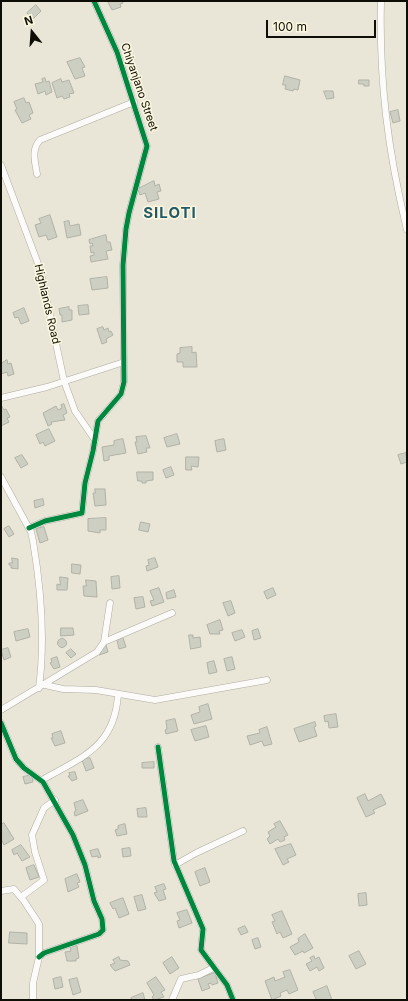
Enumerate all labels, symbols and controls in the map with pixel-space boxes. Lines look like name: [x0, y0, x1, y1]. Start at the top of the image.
north arrow: [12, 12, 52, 52]
scale bar: [268, 12, 378, 38]
text: N: [22, 13, 35, 28]
text: 100 m: [273, 19, 307, 34]
street label: Chiyanjano Street: [118, 41, 160, 133]
district label: SILOTI: [143, 204, 197, 222]
street label: Highlands Road: [31, 263, 63, 345]

